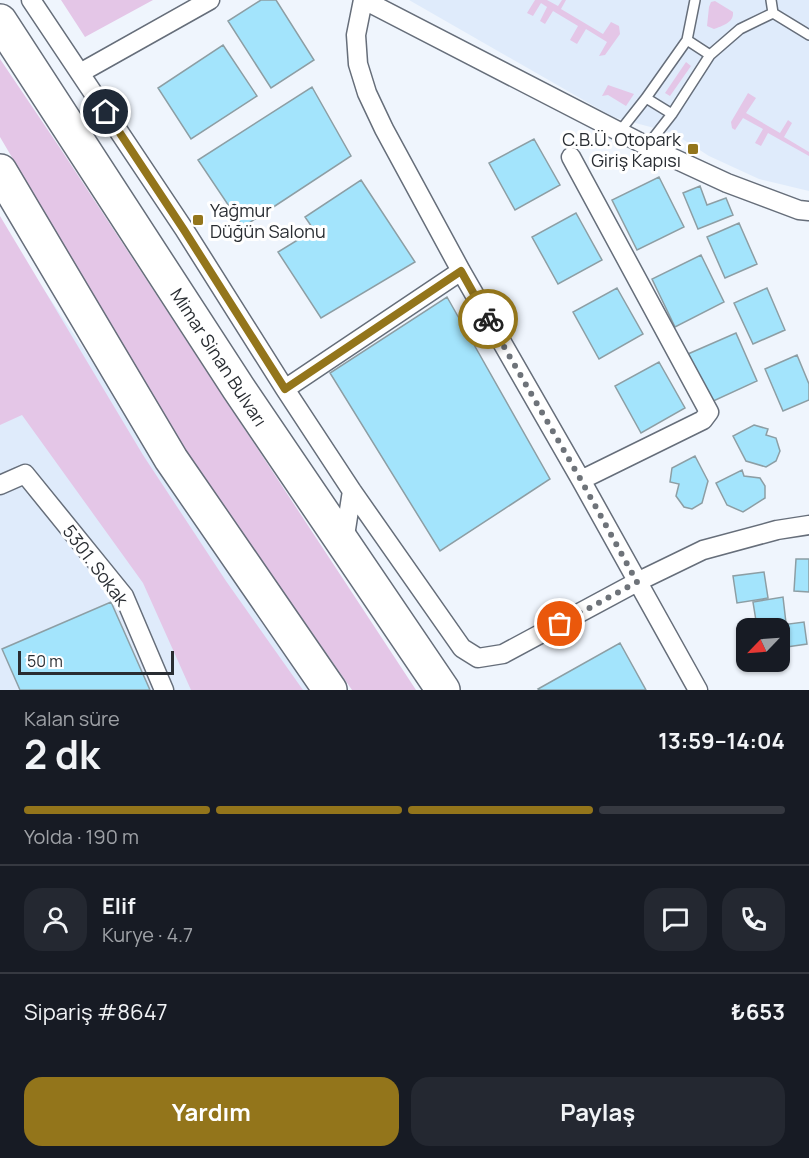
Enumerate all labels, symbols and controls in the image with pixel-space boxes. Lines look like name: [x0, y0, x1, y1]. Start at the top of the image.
pin: [80, 86, 131, 137]
icon: home: [89, 95, 122, 128]
place label: C.B.Ü. Otopark Giriş Kapısı: [562, 127, 682, 172]
marker: C.B.Ü. Otopark Giriş Kapısı: [686, 142, 700, 156]
place label: Yağmur Düğün Salonu: [210, 198, 326, 243]
marker: Yağmur Düğün Salonu: [191, 213, 205, 227]
street label: Mimar Sinan Bulvarı: [165, 283, 273, 431]
courier: [458, 289, 518, 349]
icon: bike: [472, 303, 505, 336]
street label: 5301. Sokak: [58, 520, 135, 611]
pin: [534, 598, 585, 649]
icon: bag: [543, 607, 576, 640]
north arrow: [736, 618, 790, 672]
map controls: [736, 618, 790, 672]
scale bar: [18, 648, 174, 676]
text: 50 m: [27, 650, 63, 672]
text: Kalan süre: [24, 705, 120, 732]
text: 13:59–14:04: [658, 726, 785, 756]
text: 2 dk: [24, 727, 100, 781]
text: Yolda · 190 m: [24, 823, 139, 850]
button: person: [24, 888, 87, 951]
button: chat: [644, 888, 707, 951]
button: phone: [722, 888, 785, 951]
text: Elif: [102, 891, 136, 921]
text: Kurye · 4.7: [102, 921, 193, 948]
text: Sipariş #8647: [24, 997, 168, 1027]
text: ₺653: [731, 997, 785, 1027]
button: Yardım: [24, 1077, 399, 1146]
button: Paylaş: [411, 1077, 785, 1146]

